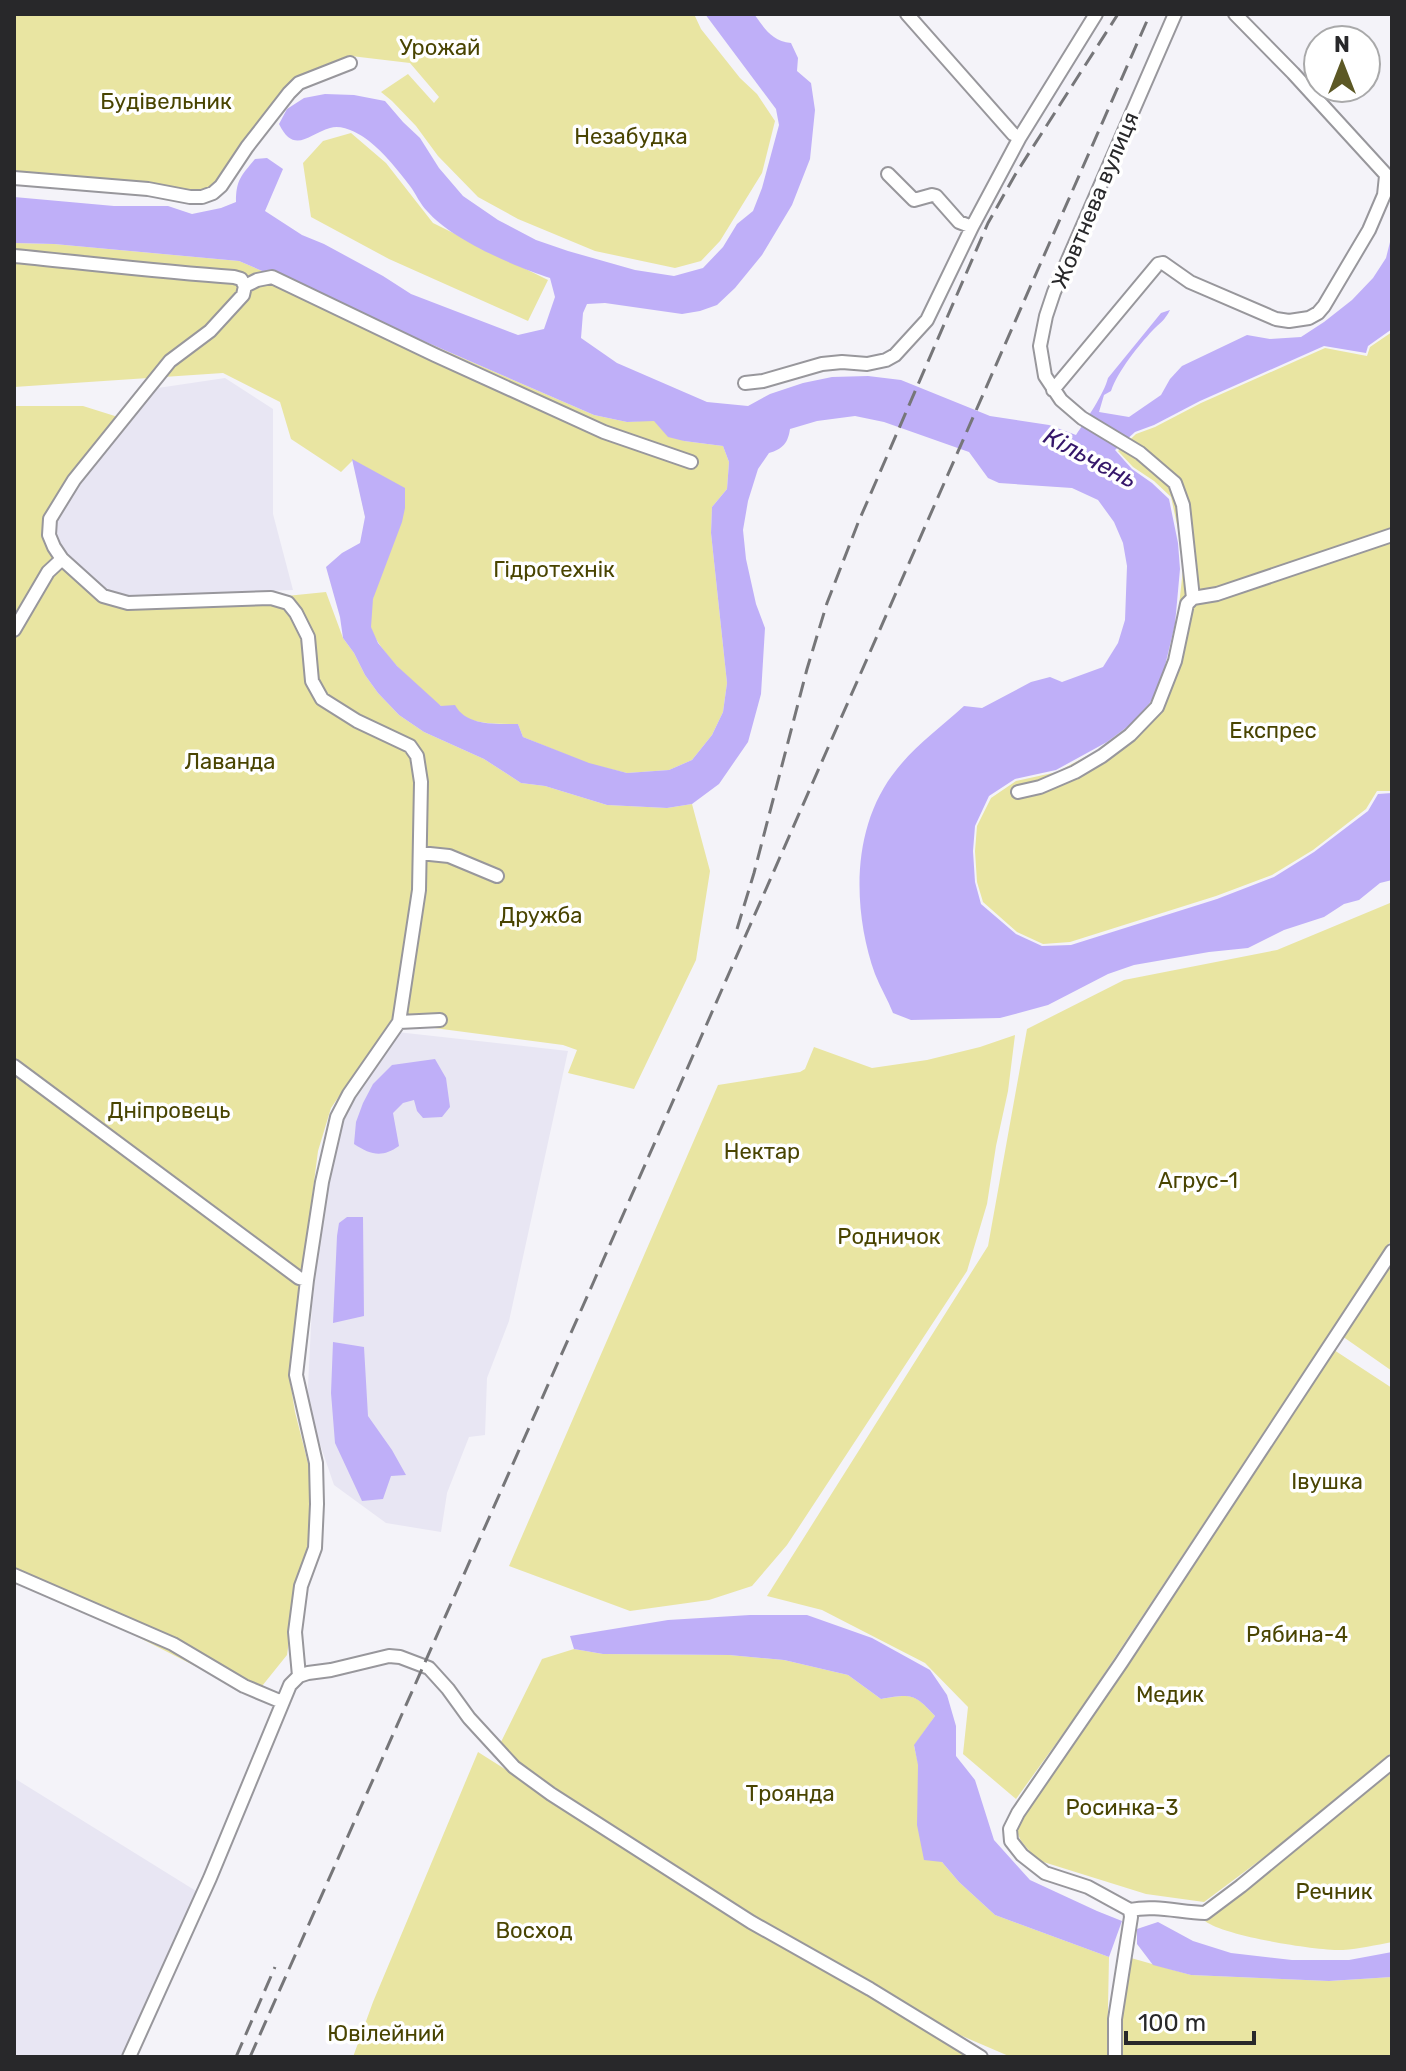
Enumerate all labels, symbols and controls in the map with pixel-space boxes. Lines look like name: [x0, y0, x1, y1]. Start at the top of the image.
north arrow: [1302, 24, 1382, 104]
text: N: [1334, 31, 1350, 58]
park label: Урожай: [400, 34, 480, 61]
park label: Будівельник: [100, 88, 232, 115]
street label: Жовтнева вулиця: [1046, 108, 1144, 292]
park label: Незабудка: [574, 123, 688, 150]
water label: Кільчень: [1039, 422, 1141, 494]
park label: Гідротехнік: [493, 556, 615, 583]
park label: Експрес: [1229, 717, 1317, 744]
park label: Лаванда: [185, 748, 275, 775]
park label: Дружба: [500, 902, 582, 929]
park label: Дніпровець: [108, 1097, 230, 1124]
park label: Нектар: [724, 1138, 800, 1165]
park label: Агрус-1: [1158, 1167, 1238, 1194]
park label: Родничок: [837, 1223, 941, 1250]
park label: Івушка: [1291, 1468, 1363, 1495]
park label: Рябина-4: [1246, 1621, 1348, 1648]
park label: Медик: [1136, 1681, 1204, 1708]
park label: Троянда: [745, 1780, 835, 1807]
park label: Росинка-3: [1065, 1794, 1179, 1821]
park label: Речник: [1295, 1878, 1373, 1905]
park label: Восход: [495, 1917, 573, 1944]
scale bar: [1126, 1995, 1254, 2045]
text: 100 m: [1138, 2009, 1206, 2037]
park label: Ювілейний: [327, 2020, 445, 2047]

